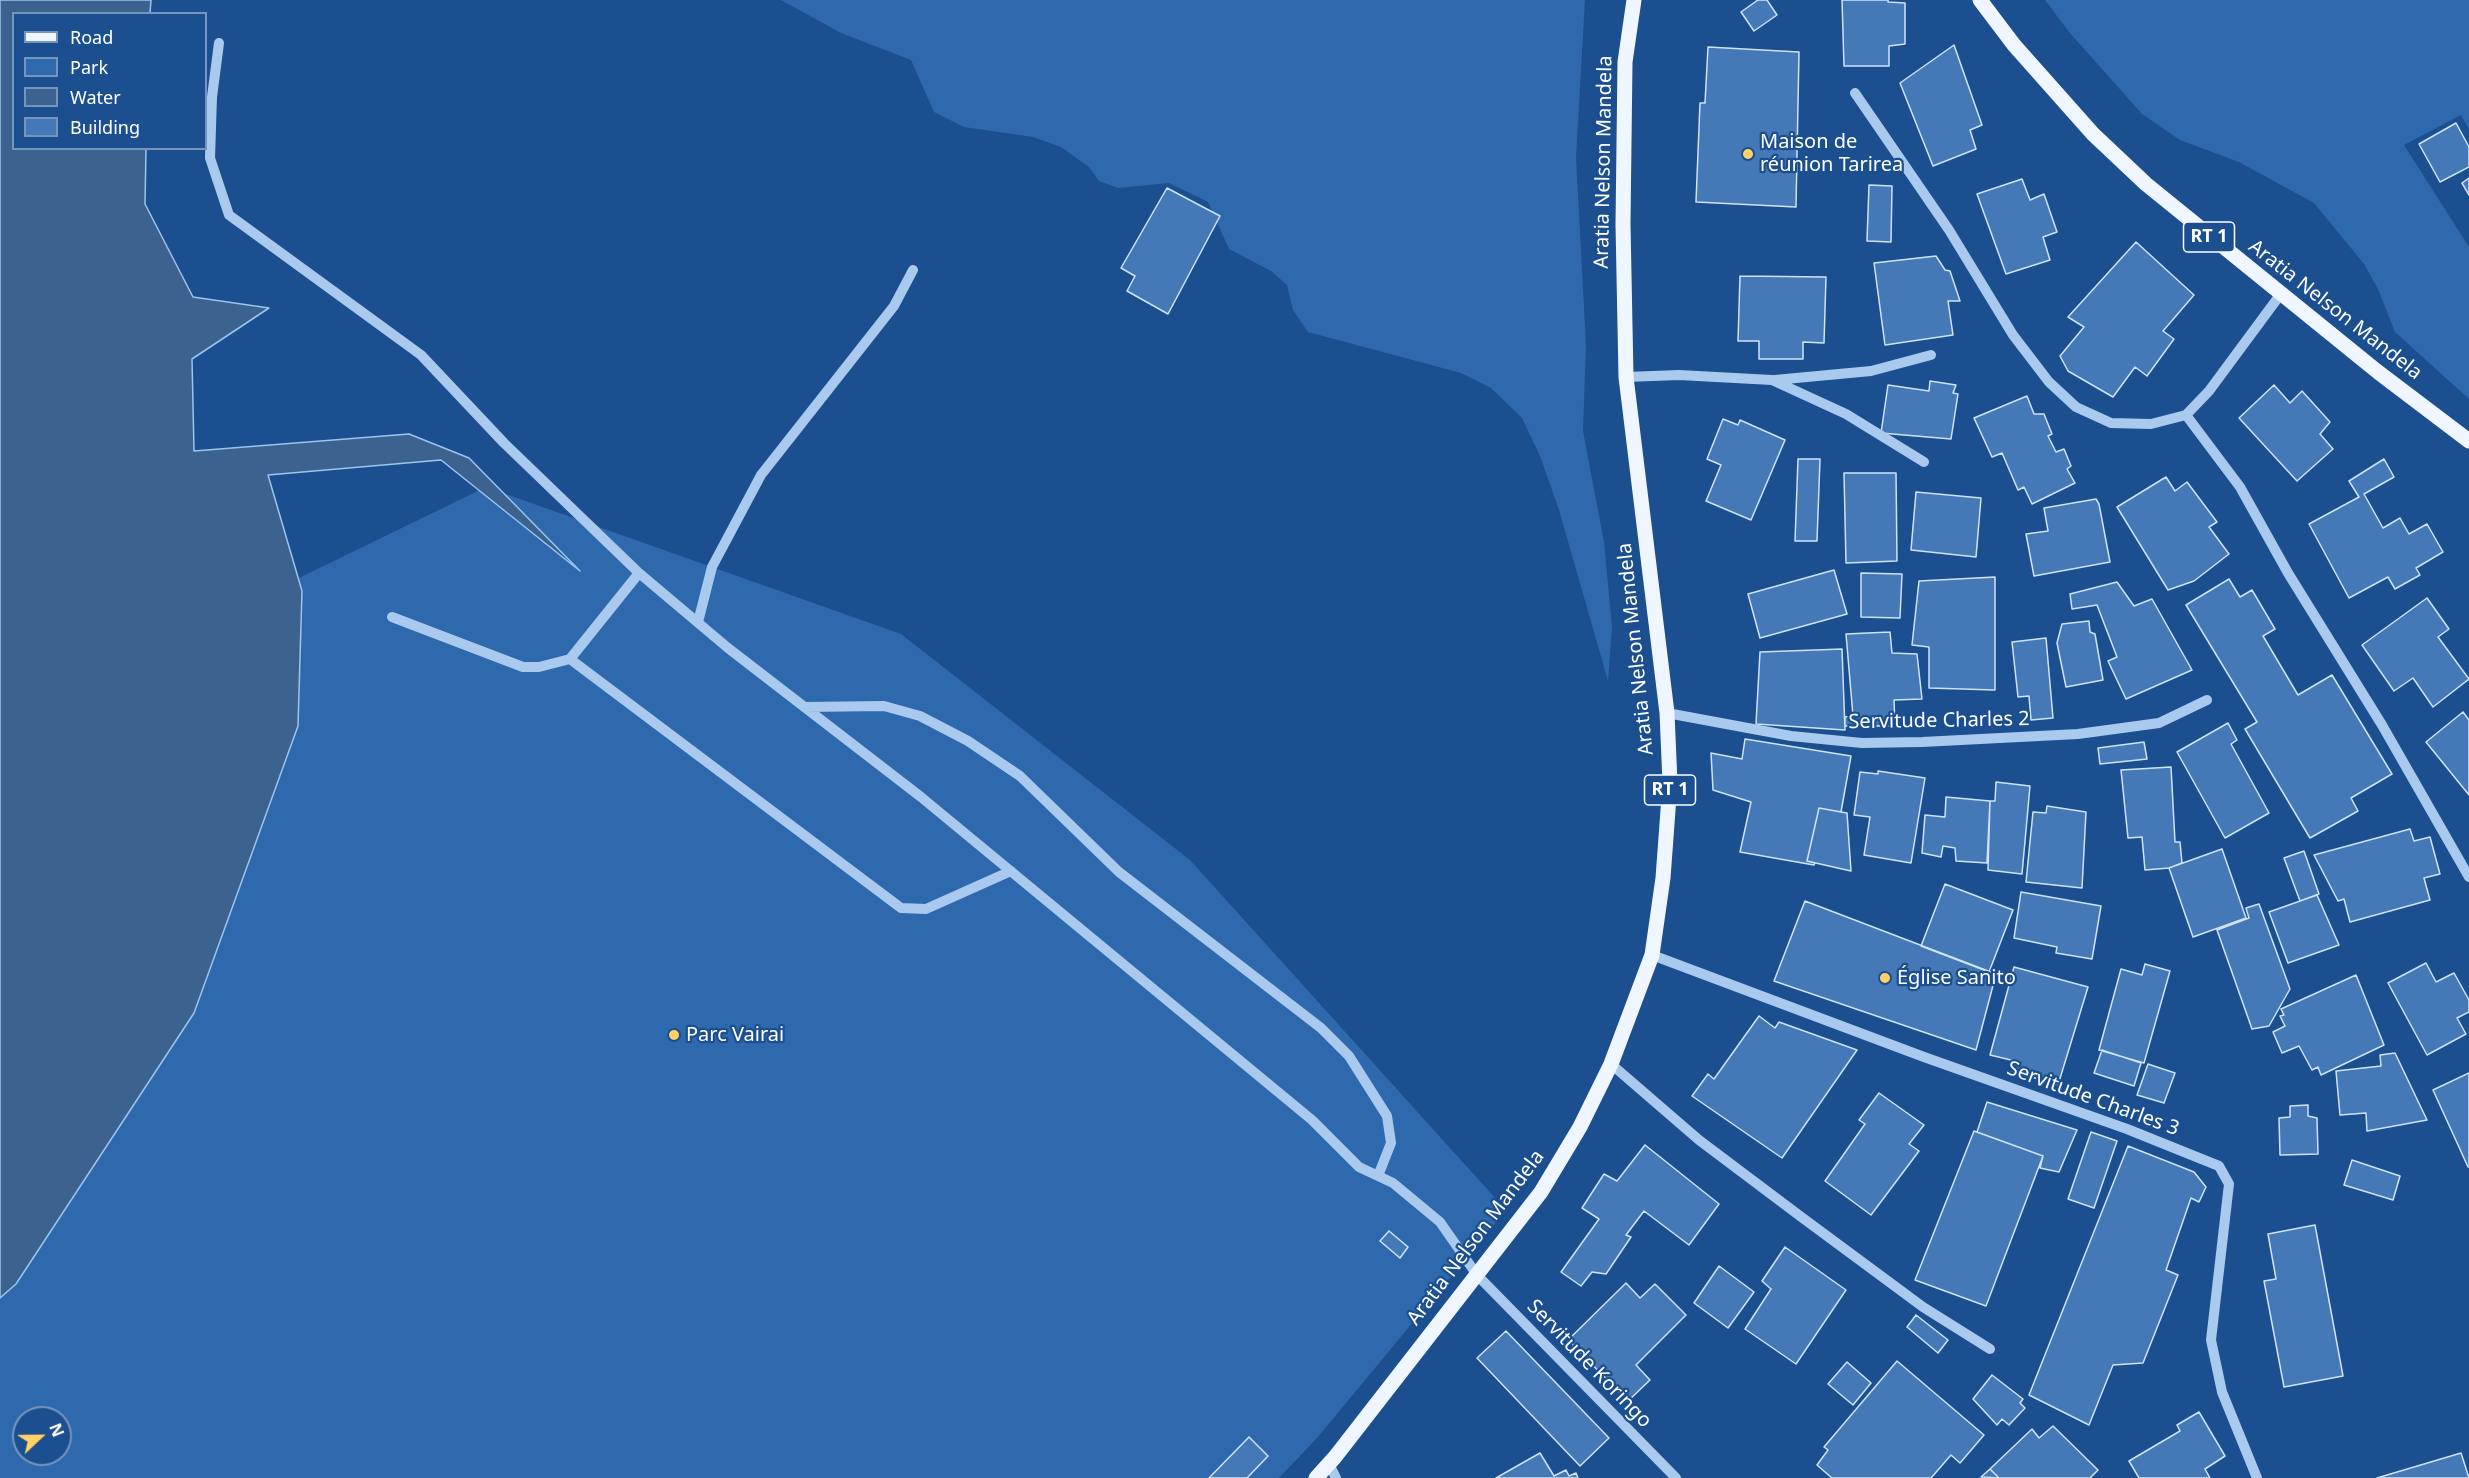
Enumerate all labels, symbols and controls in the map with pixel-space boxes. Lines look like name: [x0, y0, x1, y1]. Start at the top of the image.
legend: [12, 12, 207, 150]
text: Road: [70, 25, 113, 49]
text: Park: [70, 55, 108, 79]
street label: Aratia Nelson Mandela: [1590, 55, 1618, 269]
text: Water: [70, 85, 121, 109]
text: Building: [70, 115, 140, 139]
place label: Maison de réunion Tarirea: [1760, 130, 1903, 177]
marker: Maison de réunion Tarirea: [1741, 147, 1755, 161]
road number: RT 1: [2184, 222, 2234, 252]
street label: Aratia Nelson Mandela: [2244, 235, 2426, 385]
street label: Aratia Nelson Mandela: [1613, 542, 1659, 756]
street label: Servitude Charles 2: [1848, 707, 2030, 735]
road number: RT 1: [1644, 775, 1696, 805]
place label: Église Sanito: [1897, 966, 2016, 990]
marker: Église Sanito: [1878, 971, 1892, 985]
place label: Parc Vairai: [686, 1023, 784, 1047]
marker: Parc Vairai: [667, 1028, 681, 1042]
street label: Servitude Charles 3: [2004, 1057, 2182, 1141]
street label: Aratia Nelson Mandela: [1402, 1146, 1550, 1330]
street label: Servitude Koringo: [1522, 1295, 1656, 1433]
north arrow: [12, 1406, 72, 1466]
text: N: [44, 1420, 69, 1440]

